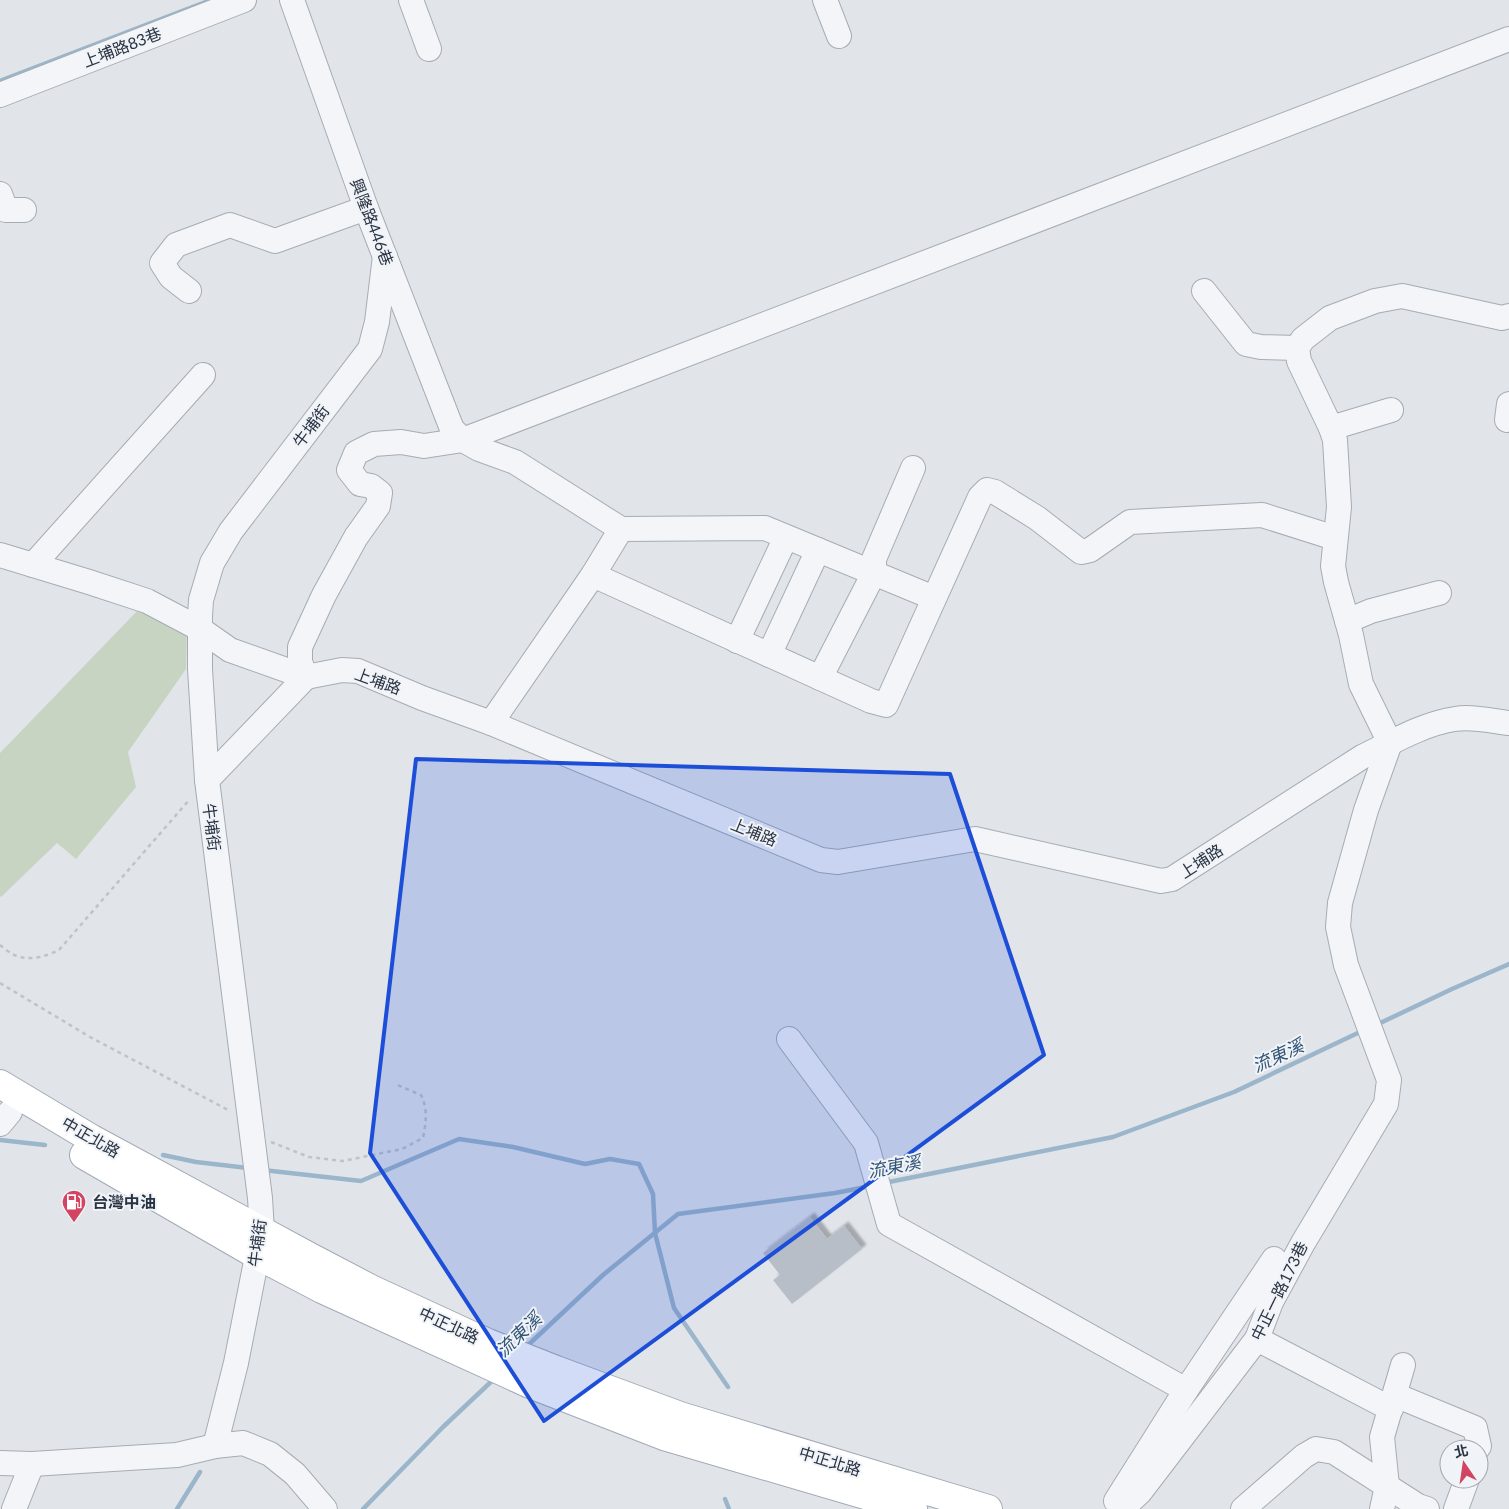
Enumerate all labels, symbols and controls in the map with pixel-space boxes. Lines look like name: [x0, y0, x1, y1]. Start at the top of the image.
street label: 上埔路83巷: [80, 23, 164, 70]
street label: 興隆路446巷: [347, 176, 398, 268]
street label: 牛埔街: [289, 401, 333, 451]
street label: 上埔路: [352, 663, 404, 698]
street label: 牛埔街: [200, 802, 225, 852]
street label: 上埔路: [728, 814, 780, 849]
street label: 上埔路: [1175, 840, 1226, 882]
water label: 流東溪: [1248, 1032, 1309, 1076]
street label: 中正北路: [59, 1112, 124, 1161]
water label: 流東溪: [865, 1149, 925, 1182]
fuel station icon: 台灣中油: [61, 1189, 87, 1223]
place label: 台灣中油: [92, 1192, 156, 1211]
street label: 牛埔街: [244, 1218, 269, 1268]
street label: 中正一路173巷: [1246, 1238, 1311, 1343]
street label: 中正北路: [416, 1302, 482, 1347]
water label: 流東溪: [491, 1306, 548, 1361]
north arrow: [1439, 1439, 1489, 1489]
text: 北: [1452, 1441, 1470, 1461]
street label: 中正北路: [797, 1442, 864, 1479]

